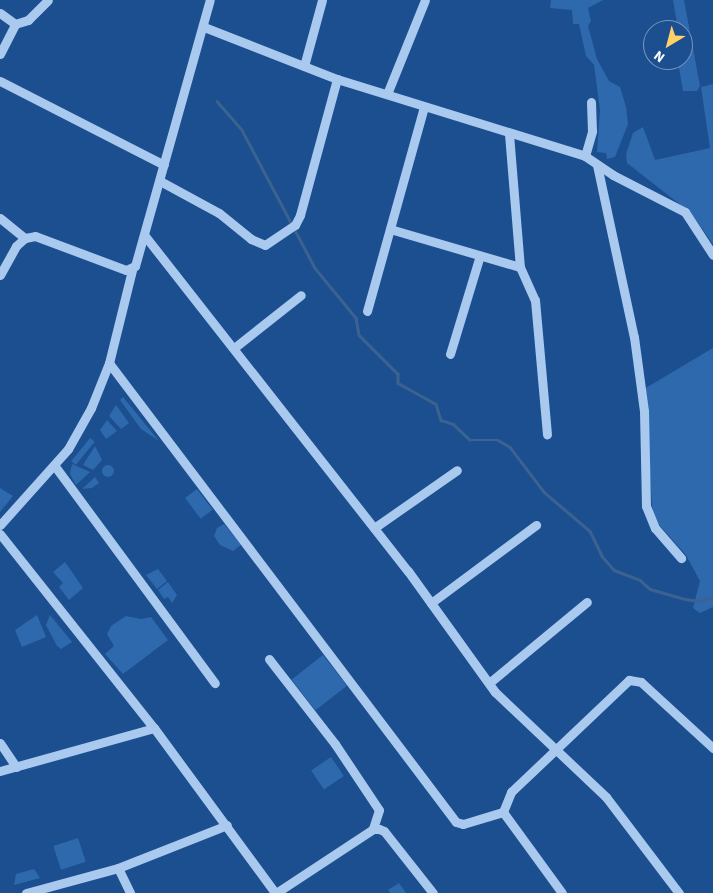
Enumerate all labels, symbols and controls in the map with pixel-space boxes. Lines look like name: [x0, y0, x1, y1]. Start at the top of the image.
north arrow: [643, 20, 693, 70]
text: N: [650, 45, 669, 67]

